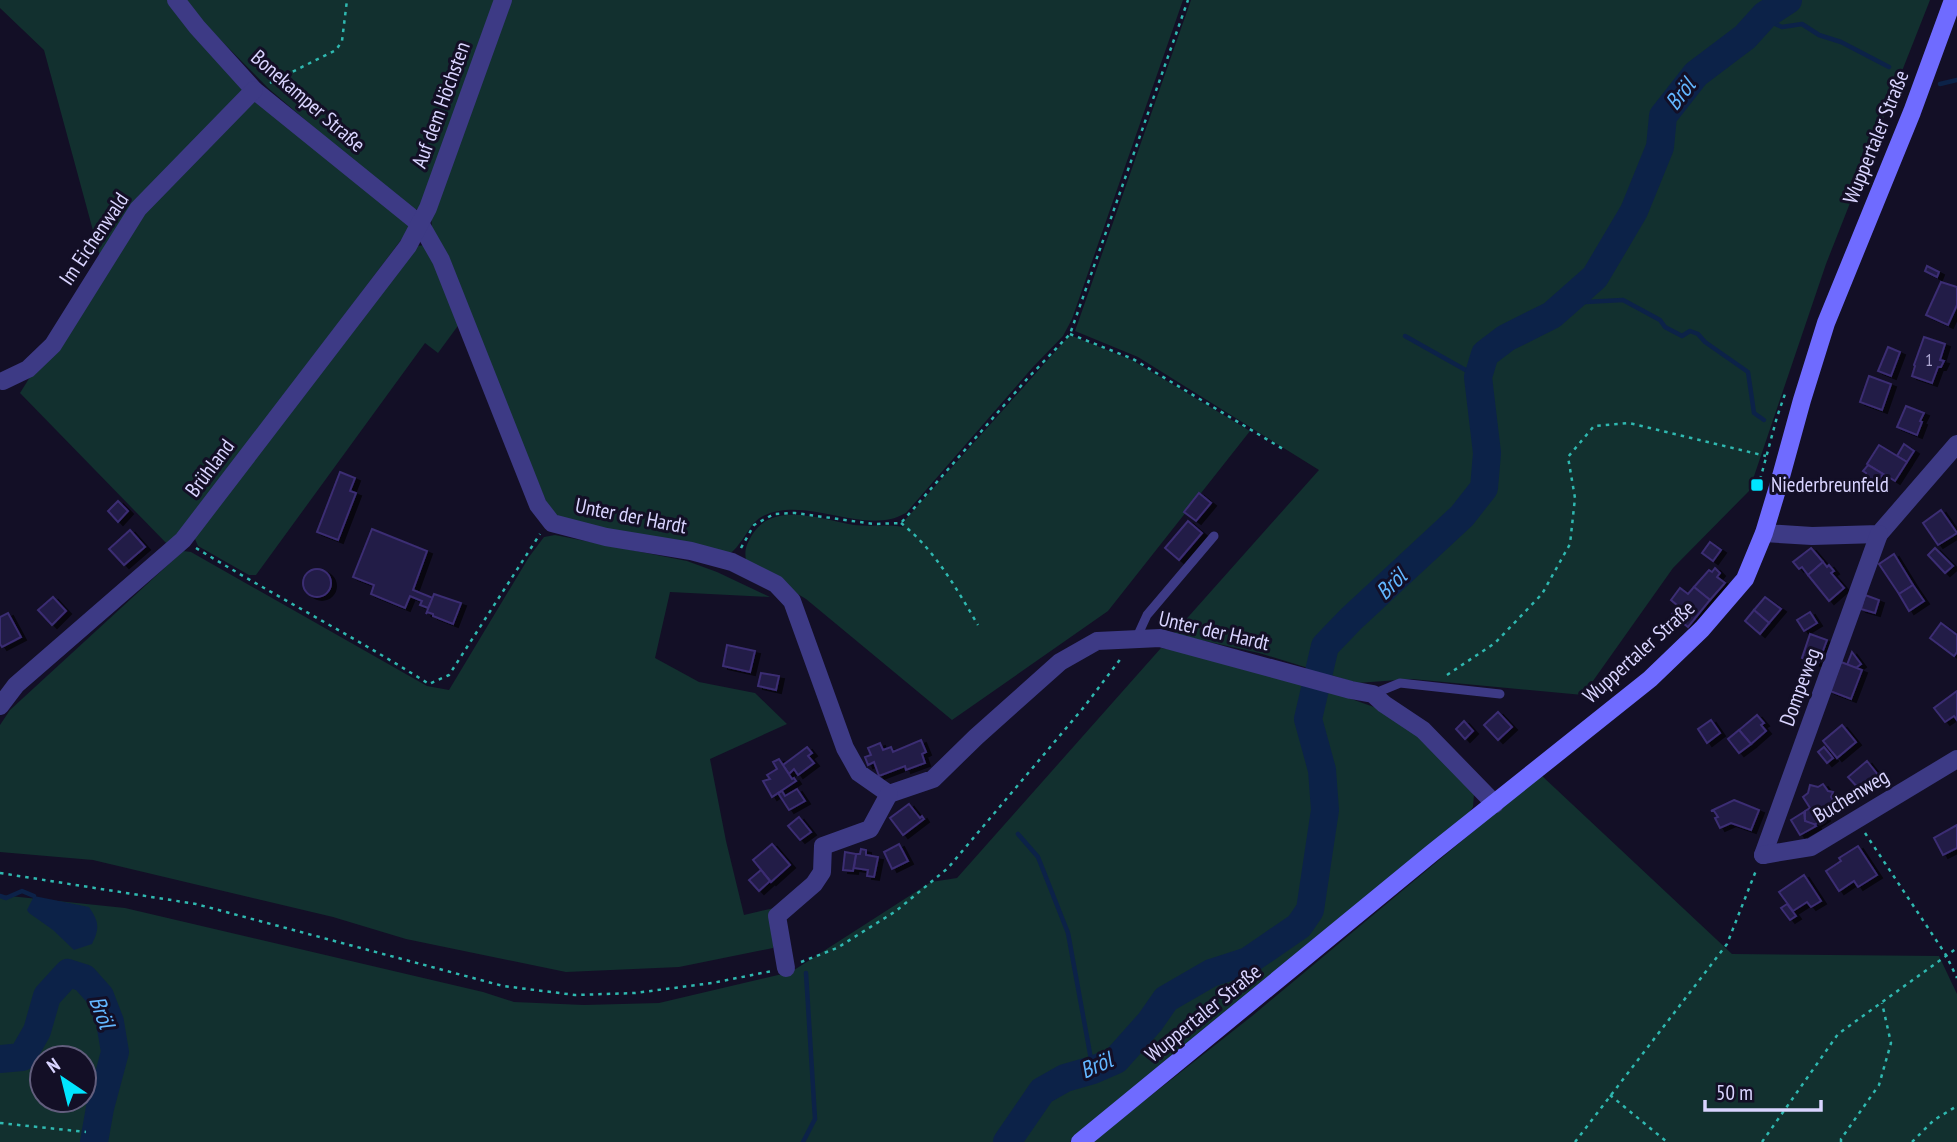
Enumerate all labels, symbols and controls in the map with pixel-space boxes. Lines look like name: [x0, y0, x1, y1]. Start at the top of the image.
street label: Auf dem Höchsten: [405, 38, 476, 172]
street label: Bonekamper Straße: [246, 44, 371, 158]
street label: Wuppertaler Straße: [1837, 66, 1915, 207]
water label: Bröl: [1658, 70, 1703, 115]
street label: Im Eichenwald: [53, 187, 134, 290]
house number: 1: [1925, 348, 1933, 371]
street label: Brühland: [179, 433, 240, 502]
place label: Niederbreunfeld: [1771, 471, 1889, 498]
marker: Niederbreunfeld: [1749, 477, 1765, 493]
street label: Unter der Hardt: [573, 491, 689, 540]
water label: Bröl: [1369, 560, 1414, 605]
street label: Wuppertaler Straße: [1577, 594, 1700, 709]
street label: Unter der Hardt: [1156, 605, 1272, 656]
street label: Dompeweg: [1773, 644, 1826, 730]
street label: Buchenweg: [1808, 763, 1893, 829]
street label: Wuppertaler Straße: [1139, 958, 1266, 1068]
water label: Bröl: [83, 991, 123, 1035]
north arrow: [28, 1044, 98, 1114]
water label: Bröl: [1075, 1044, 1119, 1084]
text: N: [42, 1052, 64, 1078]
scale bar: [1705, 1068, 1820, 1112]
text: 50 m: [1716, 1079, 1753, 1106]

